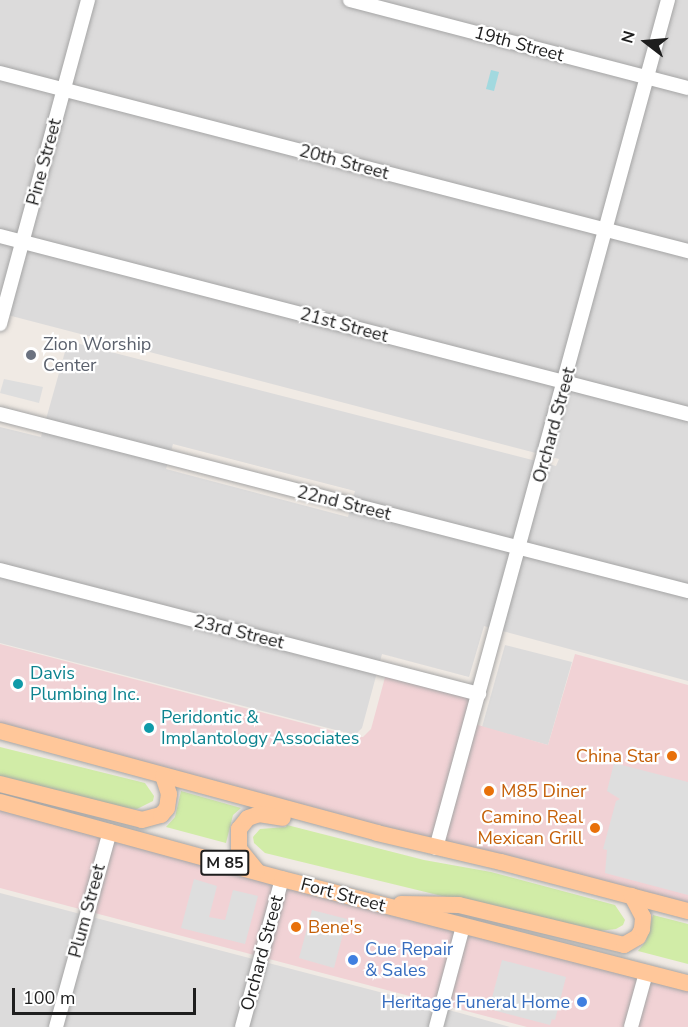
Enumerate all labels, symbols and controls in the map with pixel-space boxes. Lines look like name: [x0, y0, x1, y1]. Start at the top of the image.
north arrow: [616, 12, 676, 72]
street label: 19th Street: [472, 22, 566, 66]
text: N: [616, 28, 641, 46]
street label: Pine Street: [22, 116, 66, 208]
street label: 20th Street: [297, 140, 391, 184]
street label: 21st Street: [298, 303, 390, 347]
place label: Zion Worship Center: [43, 334, 151, 376]
marker: Zion Worship Center: [24, 348, 38, 362]
street label: Orchard Street: [528, 365, 580, 485]
street label: 22nd Street: [295, 481, 393, 525]
street label: 23rd Street: [192, 610, 286, 654]
place label: Davis Plumbing Inc.: [30, 663, 140, 706]
marker: Davis Plumbing Inc.: [11, 677, 25, 691]
place label: Peridontic & Implantology Associates: [161, 707, 359, 750]
marker: Peridontic & Implantology Associates: [142, 721, 156, 735]
place label: China Star: [576, 745, 660, 767]
marker: China Star: [665, 749, 679, 763]
place label: M85 Diner: [501, 780, 586, 802]
marker: M85 Diner: [482, 784, 496, 798]
place label: Camino Real Mexican Grill: [477, 807, 583, 850]
marker: Camino Real Mexican Grill: [588, 821, 602, 835]
road number: M 85: [200, 850, 250, 876]
street label: Plum Street: [64, 862, 110, 960]
street label: Fort Street: [298, 873, 388, 917]
street label: Orchard Street: [236, 893, 288, 1013]
place label: Bene's: [308, 916, 362, 938]
marker: Bene's: [289, 920, 303, 934]
place label: Cue Repair & Sales: [365, 939, 453, 982]
marker: Cue Repair & Sales: [346, 953, 360, 967]
scale bar: [15, 976, 200, 1014]
text: 100 m: [23, 986, 75, 1010]
place label: Heritage Funeral Home: [381, 991, 570, 1013]
marker: Heritage Funeral Home: [575, 995, 589, 1009]

